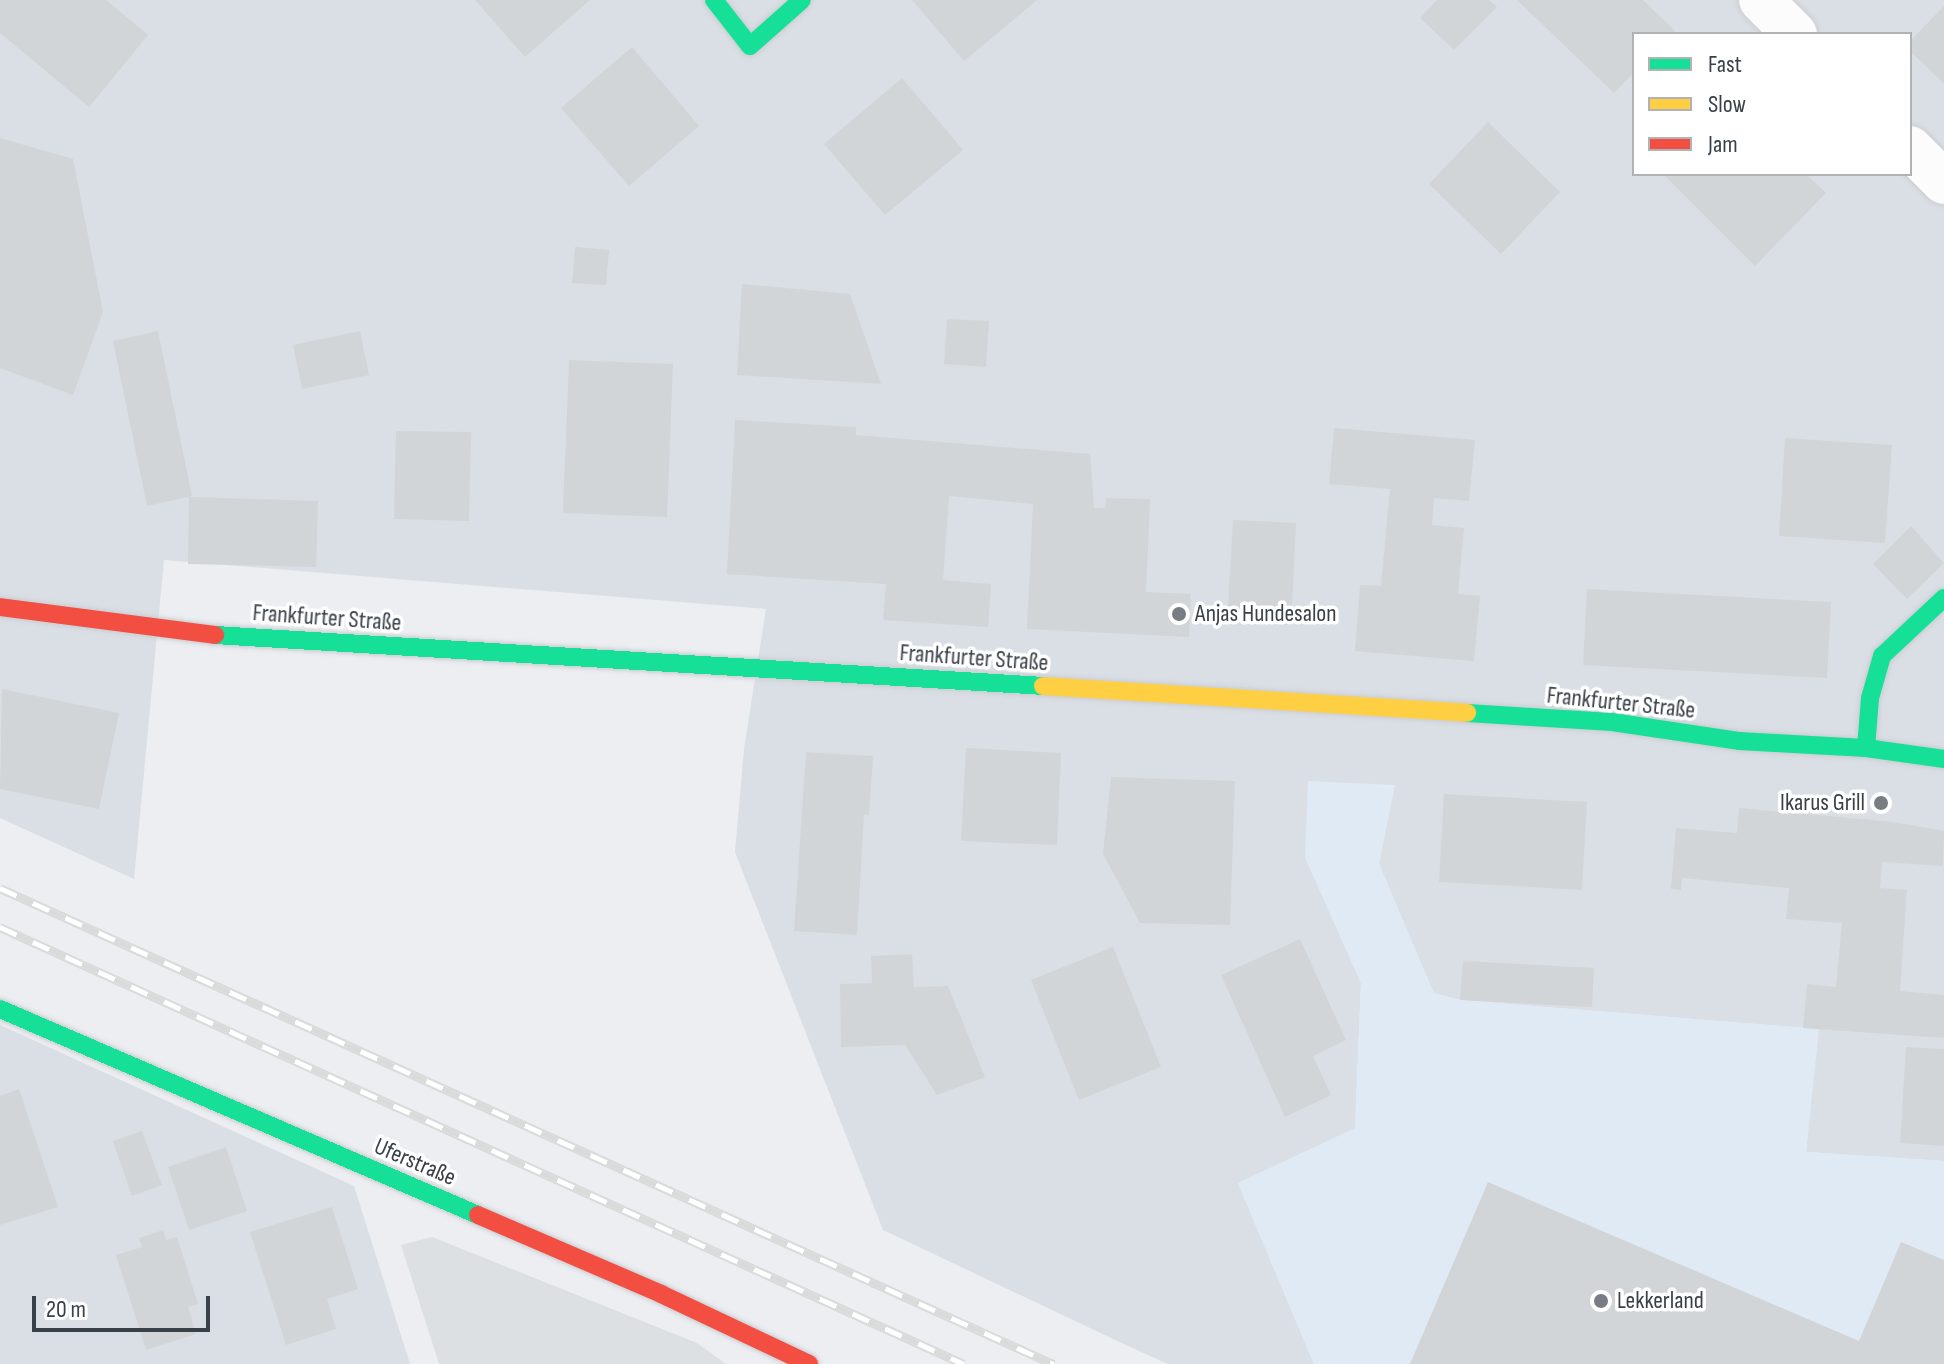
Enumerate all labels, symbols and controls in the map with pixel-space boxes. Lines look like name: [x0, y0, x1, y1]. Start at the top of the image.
legend: [1632, 32, 1912, 176]
text: Fast: [1708, 50, 1742, 79]
text: Slow: [1708, 90, 1746, 119]
text: Jam: [1708, 130, 1738, 159]
street label: Frankfurter Straße: [252, 598, 402, 638]
place label: Anjas Hundesalon: [1195, 600, 1337, 628]
marker: Anjas Hundesalon: [1170, 605, 1188, 623]
street label: Frankfurter Straße: [899, 638, 1049, 678]
street label: Frankfurter Straße: [1545, 681, 1697, 725]
place label: Ikarus Grill: [1780, 789, 1865, 817]
marker: Ikarus Grill: [1872, 794, 1890, 812]
street label: Uferstraße: [370, 1132, 460, 1192]
scale bar: [36, 1280, 214, 1330]
place label: Lekkerland: [1617, 1287, 1704, 1315]
marker: Lekkerland: [1592, 1292, 1610, 1310]
text: 20 m: [46, 1295, 86, 1324]

